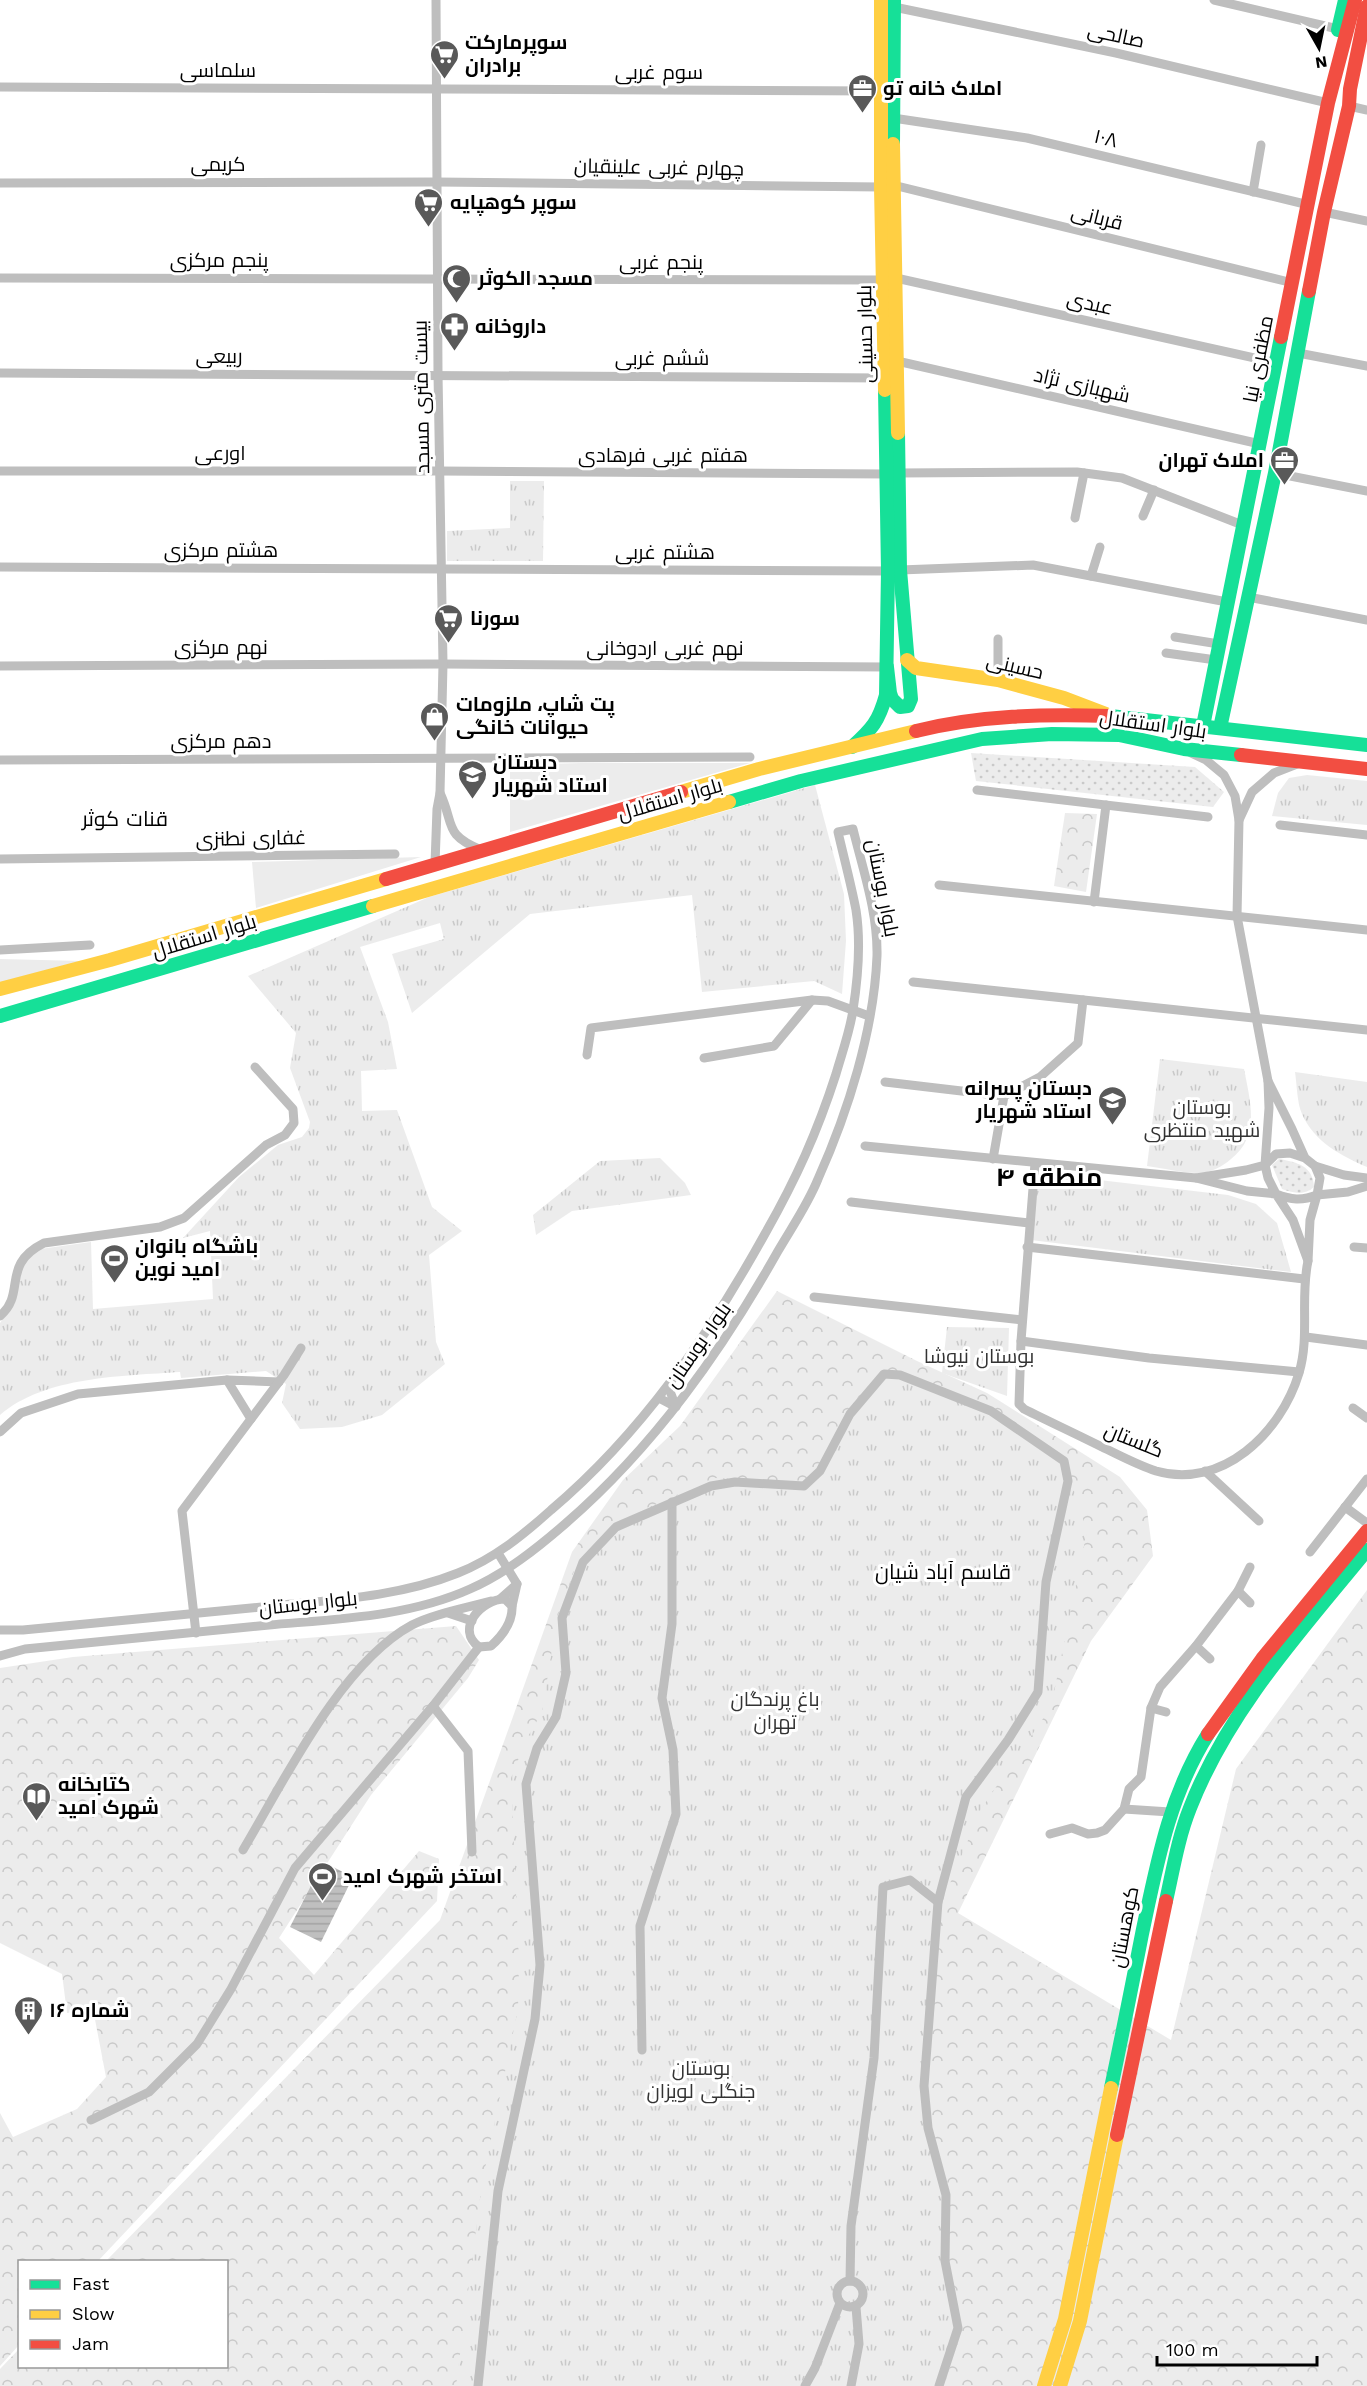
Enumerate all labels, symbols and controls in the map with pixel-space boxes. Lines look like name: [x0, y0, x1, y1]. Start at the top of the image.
street label: صالحی: [1085, 17, 1147, 54]
north arrow: [1289, 18, 1349, 78]
place label: سوپرمارکت برادران: [465, 30, 567, 77]
supermarket icon: سوپرمارکت برادران: [428, 38, 460, 80]
text: N: [1314, 52, 1329, 73]
street label: سلماسی: [180, 58, 256, 83]
street label: سوم غربی: [615, 60, 703, 86]
office icon: املاک خانه تو: [846, 72, 878, 114]
place label: املاک خانه تو: [883, 76, 1002, 100]
street label: ۱۰۸: [1092, 124, 1120, 152]
street label: کریمی: [190, 152, 246, 177]
street label: چهارم غربی علینقیان: [574, 154, 744, 182]
supermarket icon: سوپر کوهپایه: [413, 186, 445, 228]
place label: سوپر کوهپایه: [450, 190, 577, 216]
street label: قربانی: [1068, 199, 1125, 236]
street label: پنجم مرکزی: [170, 248, 269, 274]
street label: پنجم غربی: [619, 250, 704, 276]
mosque icon: مسجد الکوثر: [441, 262, 473, 304]
place label: مسجد الکوثر: [477, 266, 593, 290]
street label: بلوار حسینی: [852, 285, 879, 383]
street label: عبدی: [1064, 286, 1115, 321]
pharmacy icon: داروخانه: [438, 310, 470, 352]
street label: مظفری نیا: [1238, 313, 1279, 405]
place label: داروخانه: [475, 314, 546, 338]
street label: بیست متری مسجد: [408, 320, 435, 474]
street label: ربیعی: [196, 344, 242, 369]
street label: ششم غربی: [615, 346, 709, 372]
street label: شهبازی نژاد: [1031, 362, 1132, 409]
street label: اورعی: [194, 441, 246, 466]
street label: هفتم غربی فرهادی: [578, 443, 748, 469]
office icon: املاک تهران: [1269, 444, 1301, 486]
place label: املاک تهران: [1159, 448, 1264, 473]
street label: هشتم مرکزی: [164, 538, 278, 564]
street label: هشتم غربی: [615, 540, 715, 566]
supermarket icon: سورنا: [433, 602, 465, 644]
place label: سورنا: [470, 606, 520, 630]
street label: نهم مرکزی: [174, 635, 268, 661]
street label: نهم غربی اردوخانی: [586, 636, 744, 662]
street label: حسینی: [984, 648, 1046, 685]
place label: پت شاپ، ملزومات حیوانات خانگی: [456, 692, 615, 739]
shop icon: پت شاپ، ملزومات حیوانات خانگی: [419, 700, 451, 742]
street label: بلوار استقلال: [1098, 705, 1208, 744]
street label: دهم مرکزی: [171, 729, 271, 755]
place label: دبستان استاد شهریار: [492, 750, 608, 798]
school or university icon: دبستان استاد شهریار: [456, 758, 488, 800]
street label: بلوار استقلال: [615, 773, 725, 826]
district label: قنات کوثر: [81, 806, 168, 831]
street label: غفاری نطنزی: [195, 825, 307, 852]
street label: بلوار بوستان: [861, 837, 904, 939]
street label: بلوار استقلال: [149, 909, 259, 964]
place label: دبستان پسرانه استاد شهريار: [965, 1076, 1092, 1124]
school or university icon: دبستان پسرانه استاد شهريار: [1097, 1084, 1129, 1126]
park label: بوستان شهید منتظری: [1144, 1095, 1260, 1143]
district label: منطقه ۴: [996, 1162, 1102, 1192]
place label: باشگاه بانوان امید نوین: [135, 1234, 258, 1281]
sports icon: باشگاه بانوان امید نوین: [98, 1242, 130, 1284]
street label: بلوار بوستان: [660, 1298, 737, 1393]
park label: بوستان نیوشا: [924, 1344, 1034, 1369]
street label: گلستان: [1100, 1417, 1167, 1464]
district label: قاسم آباد شیان: [875, 1559, 1011, 1586]
street label: بلوار بوستان: [257, 1586, 359, 1621]
park label: باغ پرندگان تهران: [730, 1687, 820, 1735]
place label: کتابخانه شهرک امید: [58, 1772, 159, 1820]
library icon: کتابخانه شهرک امید: [21, 1780, 53, 1822]
sports icon: استخر شهرک امید: [306, 1860, 338, 1902]
place label: استخر شهرک امید: [343, 1864, 502, 1889]
street label: کوهستان: [1104, 1884, 1145, 1970]
building icon: شماره ۱۶: [12, 1994, 44, 2036]
place label: شماره ۱۶: [49, 1998, 129, 2022]
park label: بوستان جنگلی لویزان: [647, 2056, 755, 2104]
legend: [18, 2260, 228, 2368]
text: Fast: [72, 2273, 110, 2294]
text: Slow: [72, 2303, 115, 2324]
scale bar: [1157, 2329, 1318, 2367]
text: Jam: [72, 2333, 109, 2354]
text: 100 m: [1166, 2339, 1219, 2360]

